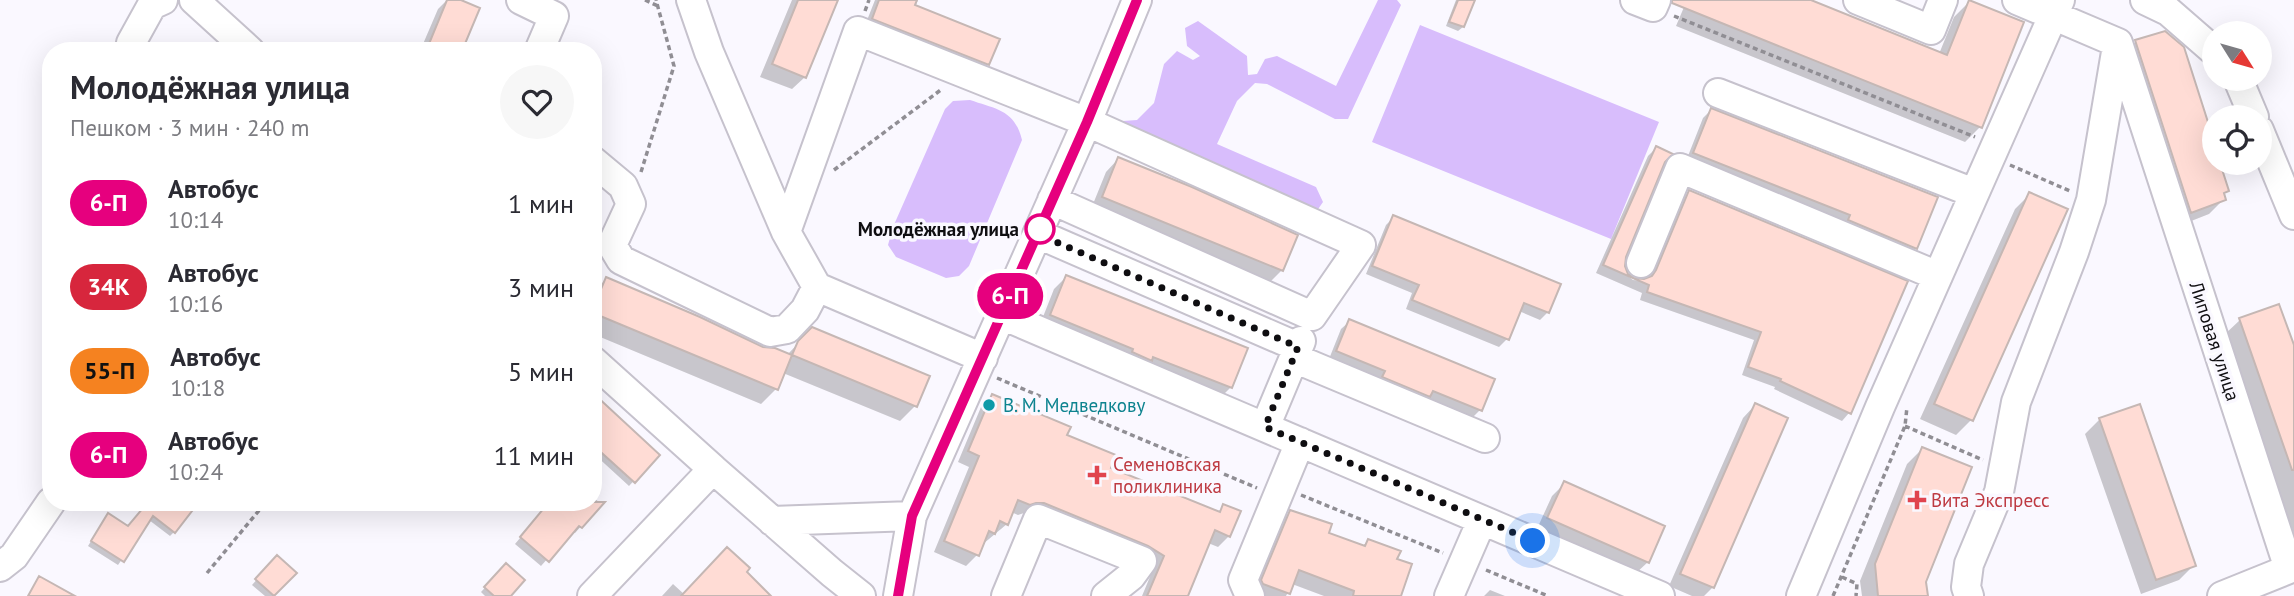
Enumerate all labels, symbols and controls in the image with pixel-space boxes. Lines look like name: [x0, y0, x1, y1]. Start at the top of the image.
north arrow: [2202, 21, 2272, 91]
map controls: [2202, 21, 2272, 175]
text: Молодёжная улица: [70, 65, 350, 108]
button: heart: [500, 65, 574, 139]
button: locate: [2202, 105, 2272, 175]
text: Пешком · 3 мин · 240 m: [70, 113, 309, 142]
text: Автобус: [168, 172, 259, 205]
text: 6-П: [90, 187, 127, 218]
text: 1 мин: [508, 187, 574, 220]
text: 10:14: [168, 205, 223, 234]
marker: Молодёжная улица: [1025, 214, 1055, 244]
place label: Молодёжная улица: [858, 217, 1019, 241]
text: Автобус: [168, 256, 259, 289]
text: 34К: [87, 271, 130, 302]
text: 3 мин: [508, 271, 574, 304]
line badge: 6-П: [970, 273, 1050, 319]
street label: Липовая улица: [2184, 277, 2246, 404]
text: 6-П: [991, 280, 1029, 311]
text: 10:16: [168, 289, 223, 318]
text: Автобус: [170, 340, 261, 373]
text: 55-П: [84, 355, 135, 386]
text: 5 мин: [508, 355, 574, 388]
text: 10:18: [170, 373, 225, 402]
place label: В. М. Медведкову: [1003, 393, 1146, 417]
marker: В. М. Медведкову: [981, 397, 997, 413]
text: Автобус: [168, 424, 259, 457]
text: 6-П: [90, 439, 127, 470]
text: 11 мин: [494, 439, 574, 472]
place label: Семеновская поликлиника: [1113, 452, 1222, 498]
text: 10:24: [168, 457, 223, 486]
marker: Семеновская поликлиника: [1087, 465, 1107, 485]
place label: Вита Экспресс: [1931, 488, 2050, 512]
marker: Вита Экспресс: [1909, 492, 1925, 508]
your location: [1515, 523, 1550, 558]

